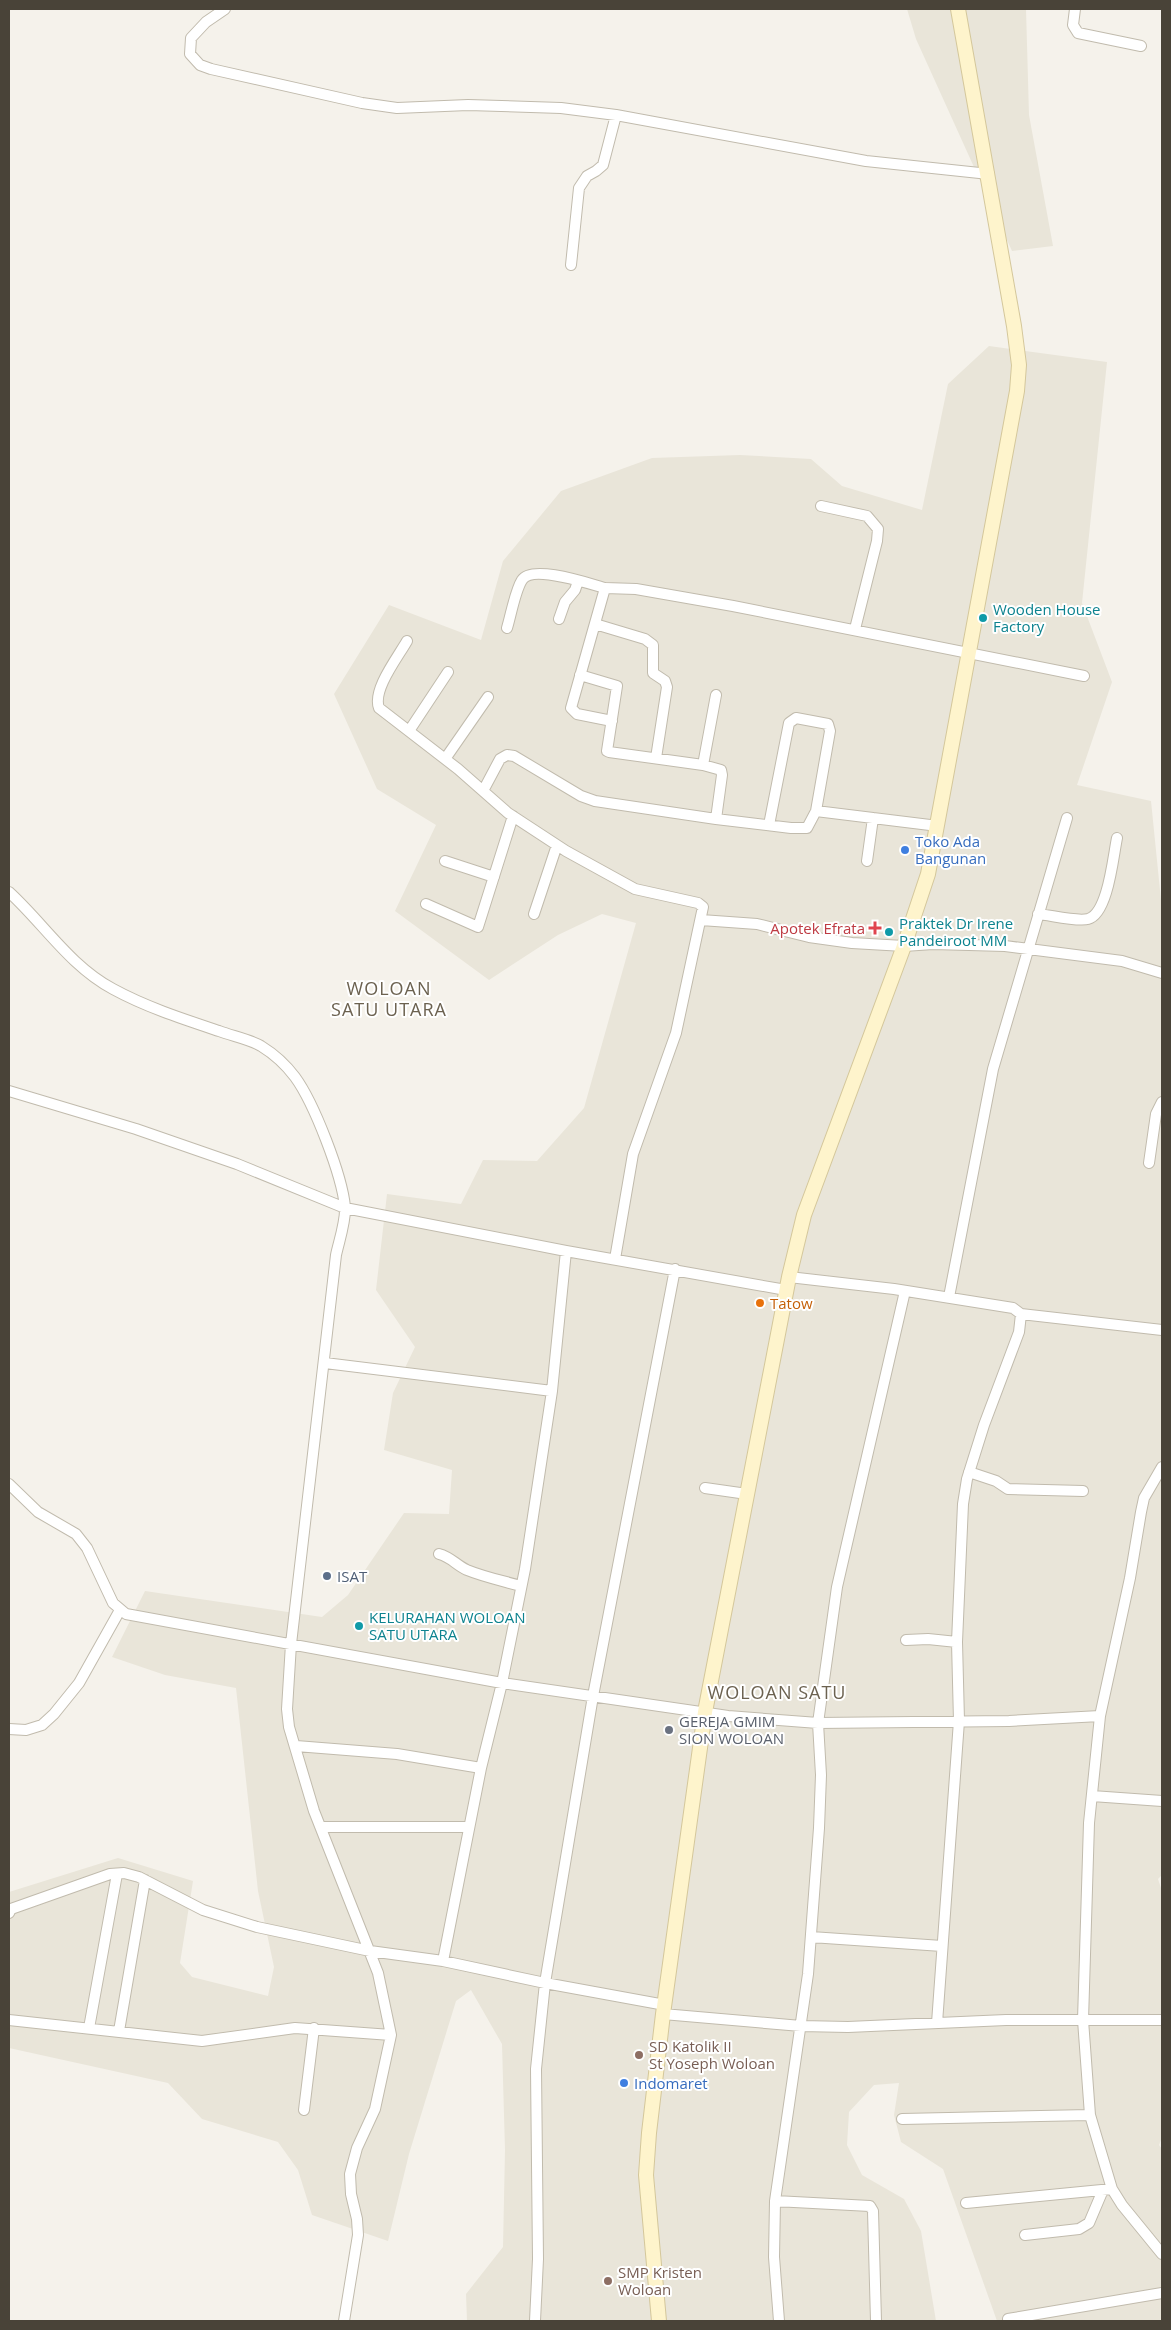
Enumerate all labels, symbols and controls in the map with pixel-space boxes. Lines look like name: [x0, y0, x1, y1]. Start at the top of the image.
place label: Wooden House Factory: [993, 599, 1100, 636]
marker: Wooden House Factory: [977, 612, 989, 624]
place label: Toko Ada Bangunan: [915, 831, 986, 868]
marker: Toko Ada Bangunan: [899, 844, 911, 856]
place label: Praktek Dr Irene Pandeiroot MM: [899, 913, 1013, 950]
place label: Apotek Efrata: [770, 918, 865, 938]
marker: Apotek Efrata: [869, 922, 881, 934]
marker: Praktek Dr Irene Pandeiroot MM: [883, 926, 895, 938]
district label: WOLOAN SATU UTARA: [331, 976, 447, 1021]
place label: Tatow: [770, 1293, 813, 1313]
marker: Tatow: [754, 1297, 766, 1309]
place label: ISAT: [337, 1566, 368, 1586]
marker: ISAT: [321, 1570, 333, 1582]
place label: KELURAHAN WOLOAN SATU UTARA: [369, 1607, 526, 1644]
marker: KELURAHAN WOLOAN SATU UTARA: [353, 1620, 365, 1632]
district label: WOLOAN SATU: [708, 1680, 846, 1704]
place label: GEREJA GMIM SION WOLOAN: [679, 1711, 784, 1748]
marker: GEREJA GMIM SION WOLOAN: [663, 1724, 675, 1736]
place label: SD Katolik II St Yoseph Woloan: [649, 2036, 775, 2073]
marker: SD Katolik II St Yoseph Woloan: [633, 2049, 645, 2061]
place label: Indomaret: [634, 2073, 708, 2093]
marker: Indomaret: [618, 2077, 630, 2089]
place label: SMP Kristen Woloan: [618, 2262, 702, 2299]
marker: SMP Kristen Woloan: [602, 2275, 614, 2287]

